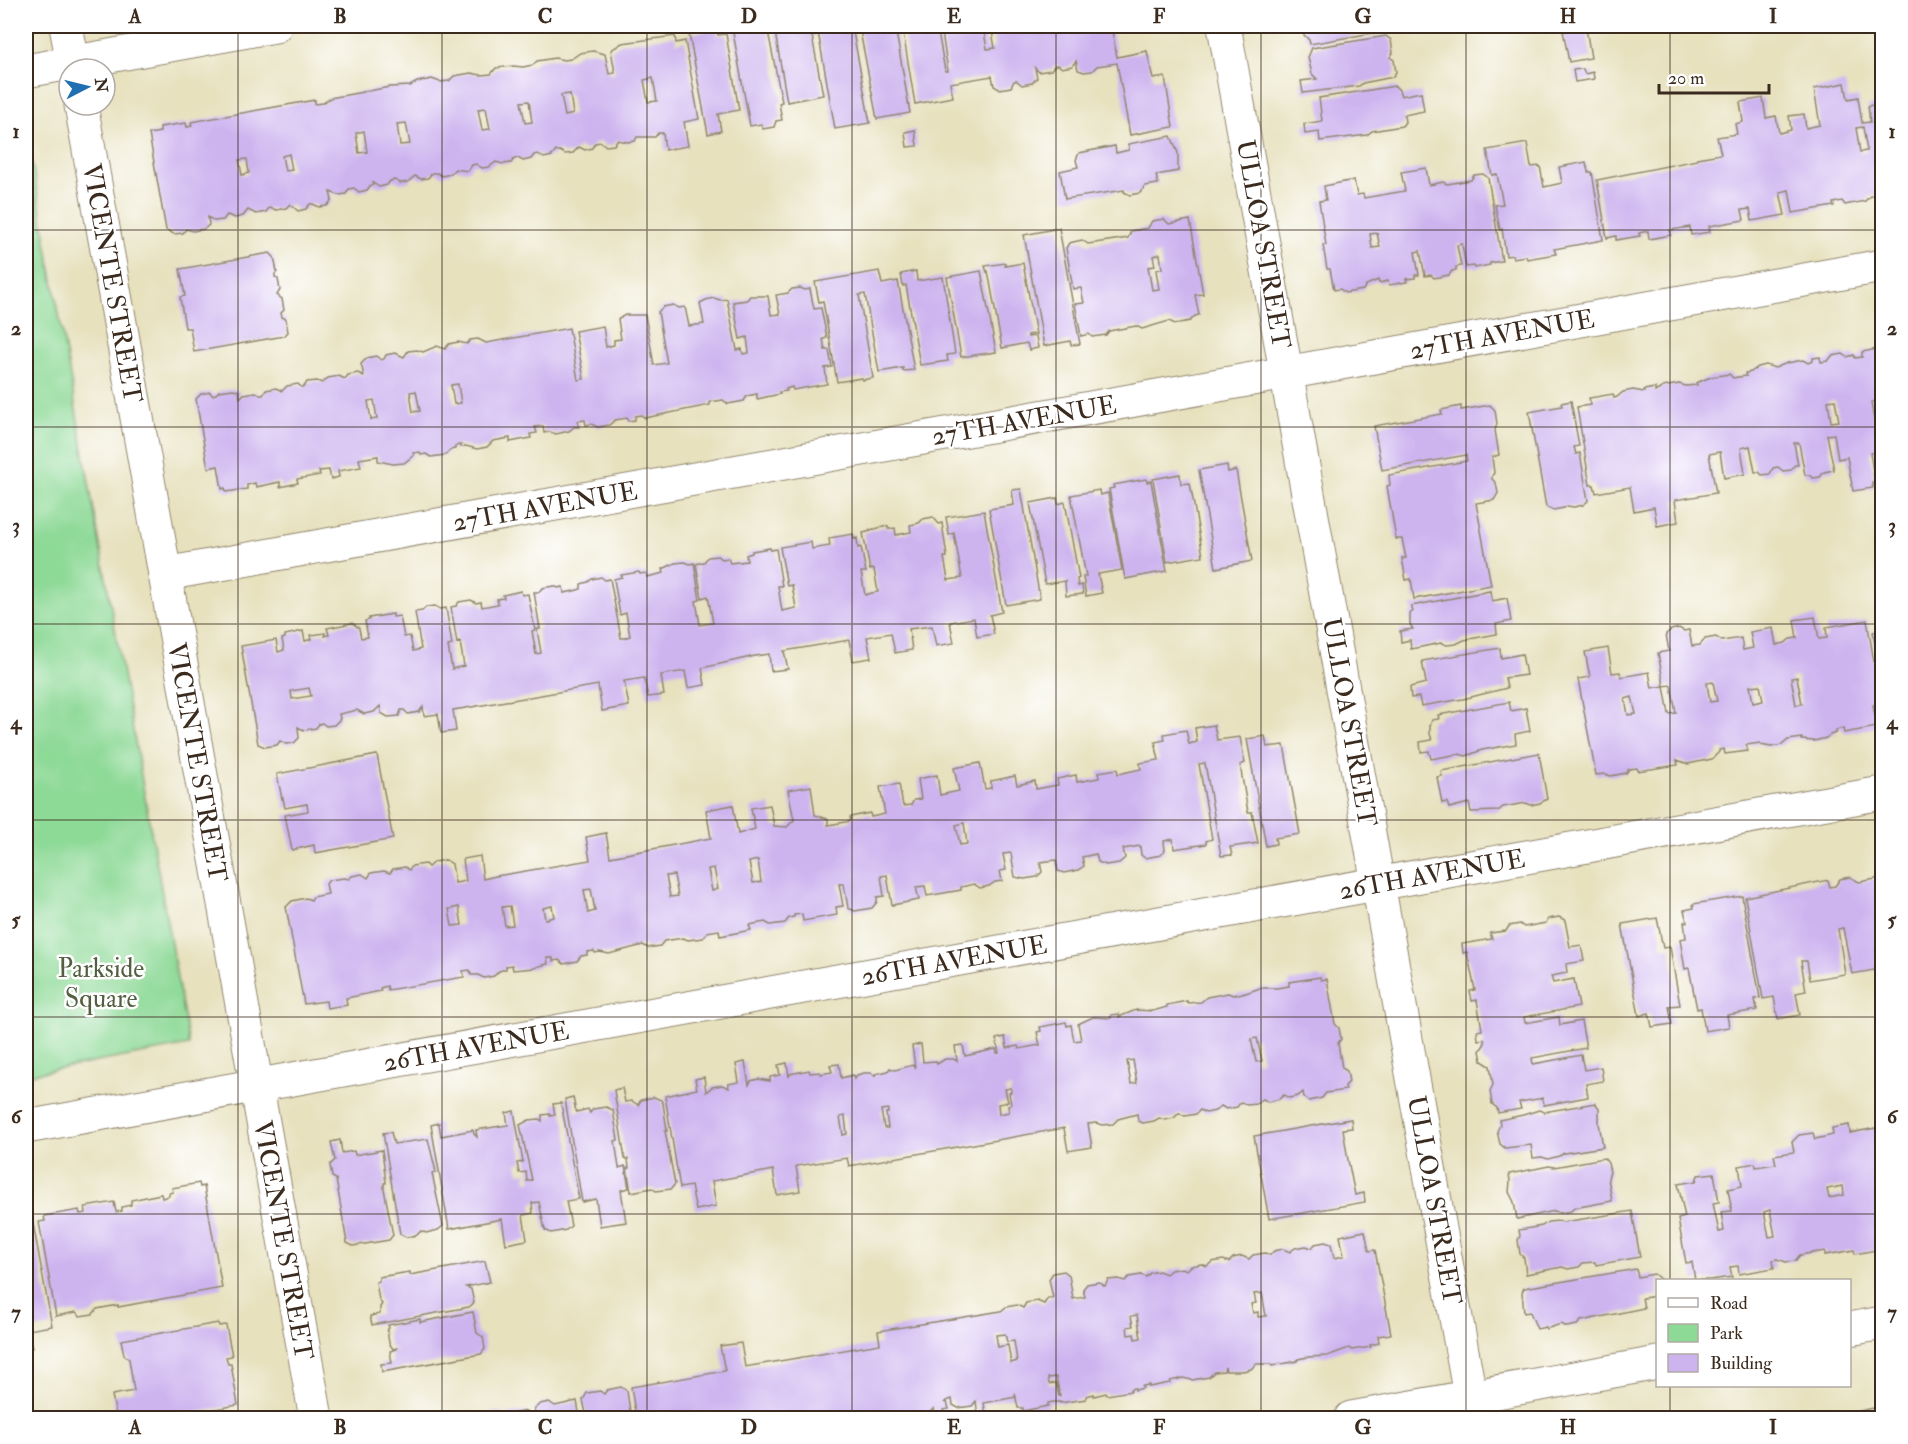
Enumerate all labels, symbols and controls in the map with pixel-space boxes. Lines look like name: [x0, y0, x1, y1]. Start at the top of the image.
text: A: [128, 4, 142, 29]
text: B: [333, 4, 347, 29]
text: C: [538, 4, 552, 29]
text: D: [741, 4, 757, 29]
text: E: [947, 4, 962, 29]
text: F: [1153, 4, 1166, 29]
text: G: [1355, 4, 1372, 29]
text: H: [1560, 4, 1576, 29]
text: I: [1769, 4, 1777, 29]
north arrow: [57, 57, 117, 117]
scale bar: [1659, 57, 1768, 95]
text: 20 m: [1668, 67, 1704, 90]
text: N: [90, 76, 112, 94]
text: 1: [12, 119, 20, 144]
text: 1: [1888, 119, 1896, 144]
street label: ULLOA STREET: [1229, 137, 1297, 351]
street label: VICENTE STREET: [75, 161, 149, 405]
street label: 27TH AVENUE: [1407, 303, 1597, 367]
text: 2: [11, 316, 21, 341]
text: 2: [1887, 316, 1897, 341]
street label: 27TH AVENUE: [929, 389, 1119, 453]
street label: 27TH AVENUE: [450, 475, 640, 539]
text: 3: [12, 513, 20, 538]
text: 3: [1888, 513, 1896, 538]
street label: ULLOA STREET: [1315, 615, 1383, 829]
street label: VICENTE STREET: [160, 640, 234, 884]
text: 4: [10, 710, 23, 735]
text: 4: [1886, 710, 1899, 735]
street label: 26TH AVENUE: [1337, 843, 1528, 907]
text: 5: [12, 907, 22, 932]
text: 5: [1888, 907, 1898, 932]
street label: 26TH AVENUE: [859, 929, 1050, 993]
park label: Parkside Square: [58, 953, 144, 1015]
street label: 26TH AVENUE: [381, 1015, 572, 1079]
street label: ULLOA STREET: [1400, 1093, 1468, 1307]
text: 6: [11, 1104, 23, 1129]
text: 6: [1887, 1104, 1899, 1129]
street label: VICENTE STREET: [246, 1118, 320, 1362]
legend: [1656, 1279, 1851, 1387]
text: Road: [1710, 1292, 1748, 1315]
text: 7: [11, 1300, 21, 1325]
text: 7: [1887, 1300, 1897, 1325]
text: Park: [1710, 1322, 1743, 1345]
text: Building: [1710, 1352, 1773, 1375]
text: A: [128, 1415, 142, 1440]
text: B: [333, 1415, 347, 1440]
text: C: [538, 1415, 552, 1440]
text: D: [741, 1415, 757, 1440]
text: E: [947, 1415, 962, 1440]
text: F: [1153, 1415, 1166, 1440]
text: G: [1355, 1415, 1372, 1440]
text: H: [1560, 1415, 1576, 1440]
text: I: [1769, 1415, 1777, 1440]

